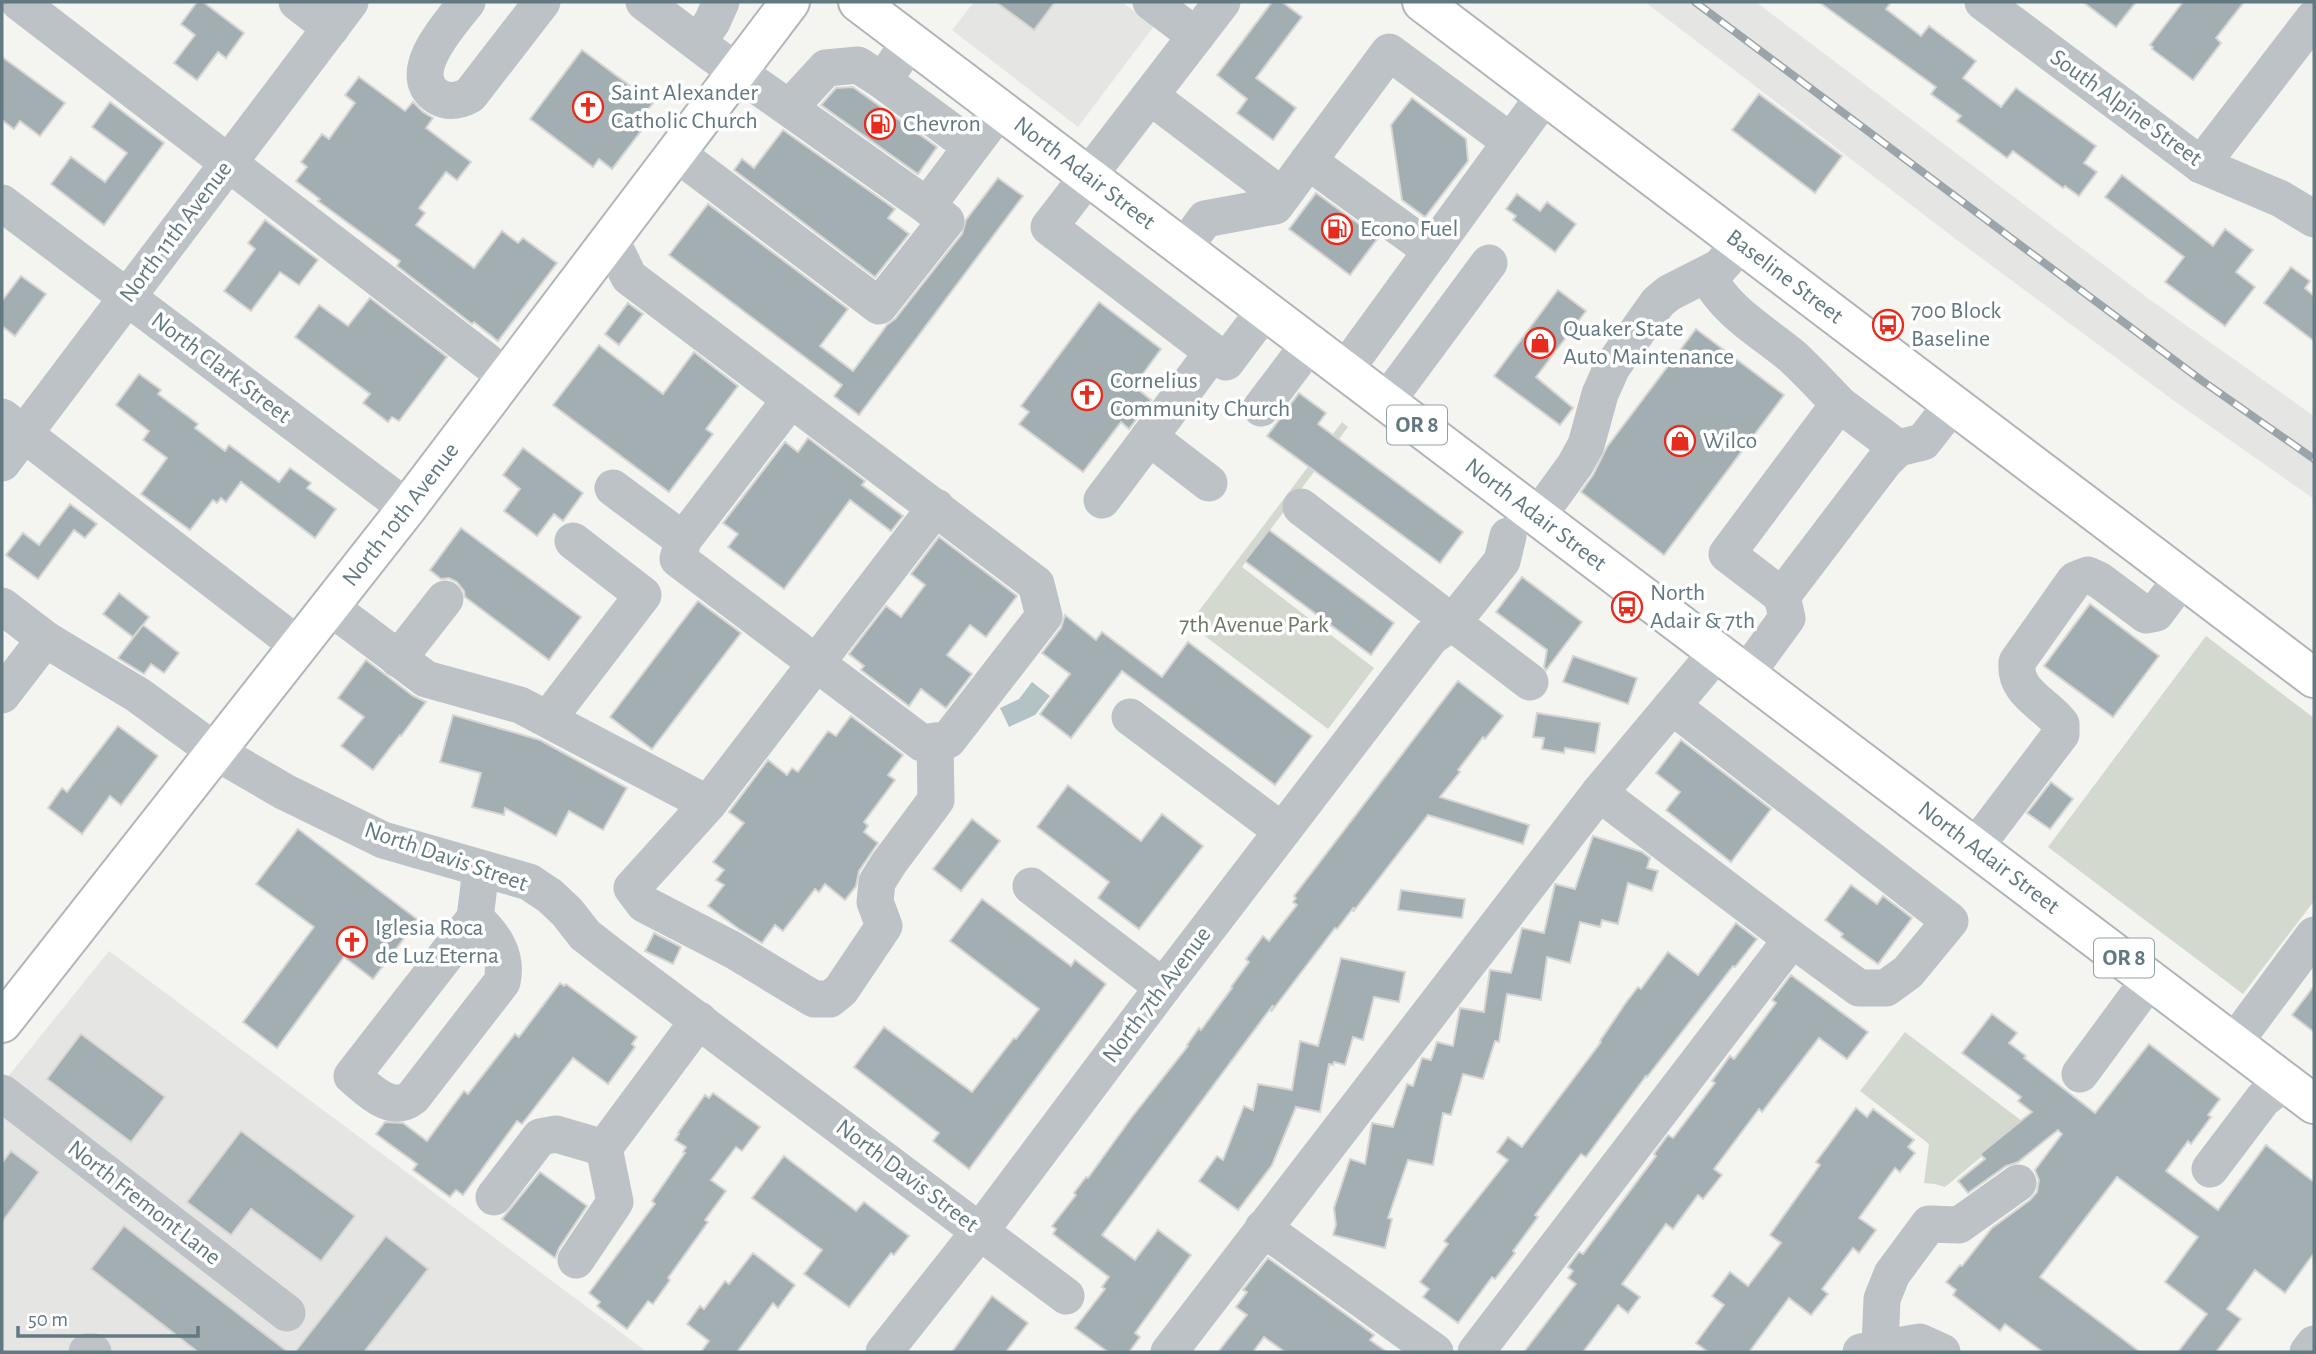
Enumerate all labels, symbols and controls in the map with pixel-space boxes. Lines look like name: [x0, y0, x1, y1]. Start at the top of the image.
street label: South Alpine Street: [2046, 45, 2206, 171]
place label: Saint Alexander Catholic Church: [611, 81, 758, 133]
church icon: Saint Alexander Catholic Church: [571, 90, 605, 124]
fuel station icon: Chevron: [863, 107, 897, 141]
place label: Chevron: [903, 112, 981, 136]
street label: North Adair Street: [1009, 112, 1160, 235]
street label: North 11th Avenue: [115, 157, 237, 307]
fuel station icon: Econo Fuel: [1320, 212, 1354, 246]
place label: Econo Fuel: [1360, 217, 1458, 241]
street label: Baseline Street: [1722, 225, 1848, 329]
place label: 700 Block Baseline: [1911, 299, 2001, 351]
street label: North Clark Street: [147, 308, 295, 428]
bus stop icon: 700 Block Baseline: [1871, 308, 1905, 342]
place label: Quaker State Auto Maintenance: [1563, 317, 1734, 369]
shop icon: Quaker State Auto Maintenance: [1523, 326, 1557, 360]
place label: Cornelius Community Church: [1110, 369, 1290, 421]
church icon: Cornelius Community Church: [1070, 378, 1104, 412]
road number: OR 8: [1387, 406, 1447, 444]
shop icon: Wilco: [1663, 424, 1697, 458]
place label: Wilco: [1703, 429, 1757, 453]
street label: North 10th Avenue: [338, 439, 464, 591]
street label: North Adair Street: [1461, 454, 1611, 576]
place label: North Adair & 7th: [1650, 581, 1755, 633]
bus stop icon: North Adair & 7th: [1610, 590, 1644, 624]
park label: 7th Avenue Park: [1179, 613, 1329, 637]
street label: North Adair Street: [1913, 797, 2064, 919]
street label: North Davis Street: [361, 818, 531, 896]
place label: Iglesia Roca de Luz Eterna: [375, 916, 499, 968]
street label: North 7th Avenue: [1098, 923, 1216, 1067]
church icon: Iglesia Roca de Luz Eterna: [335, 925, 369, 959]
road number: OR 8: [2094, 939, 2154, 978]
street label: North Davis Street: [832, 1115, 983, 1237]
street label: North Fremont Lane: [63, 1136, 225, 1270]
scale bar: [18, 1294, 198, 1338]
text: 50 m: [28, 1309, 68, 1330]

